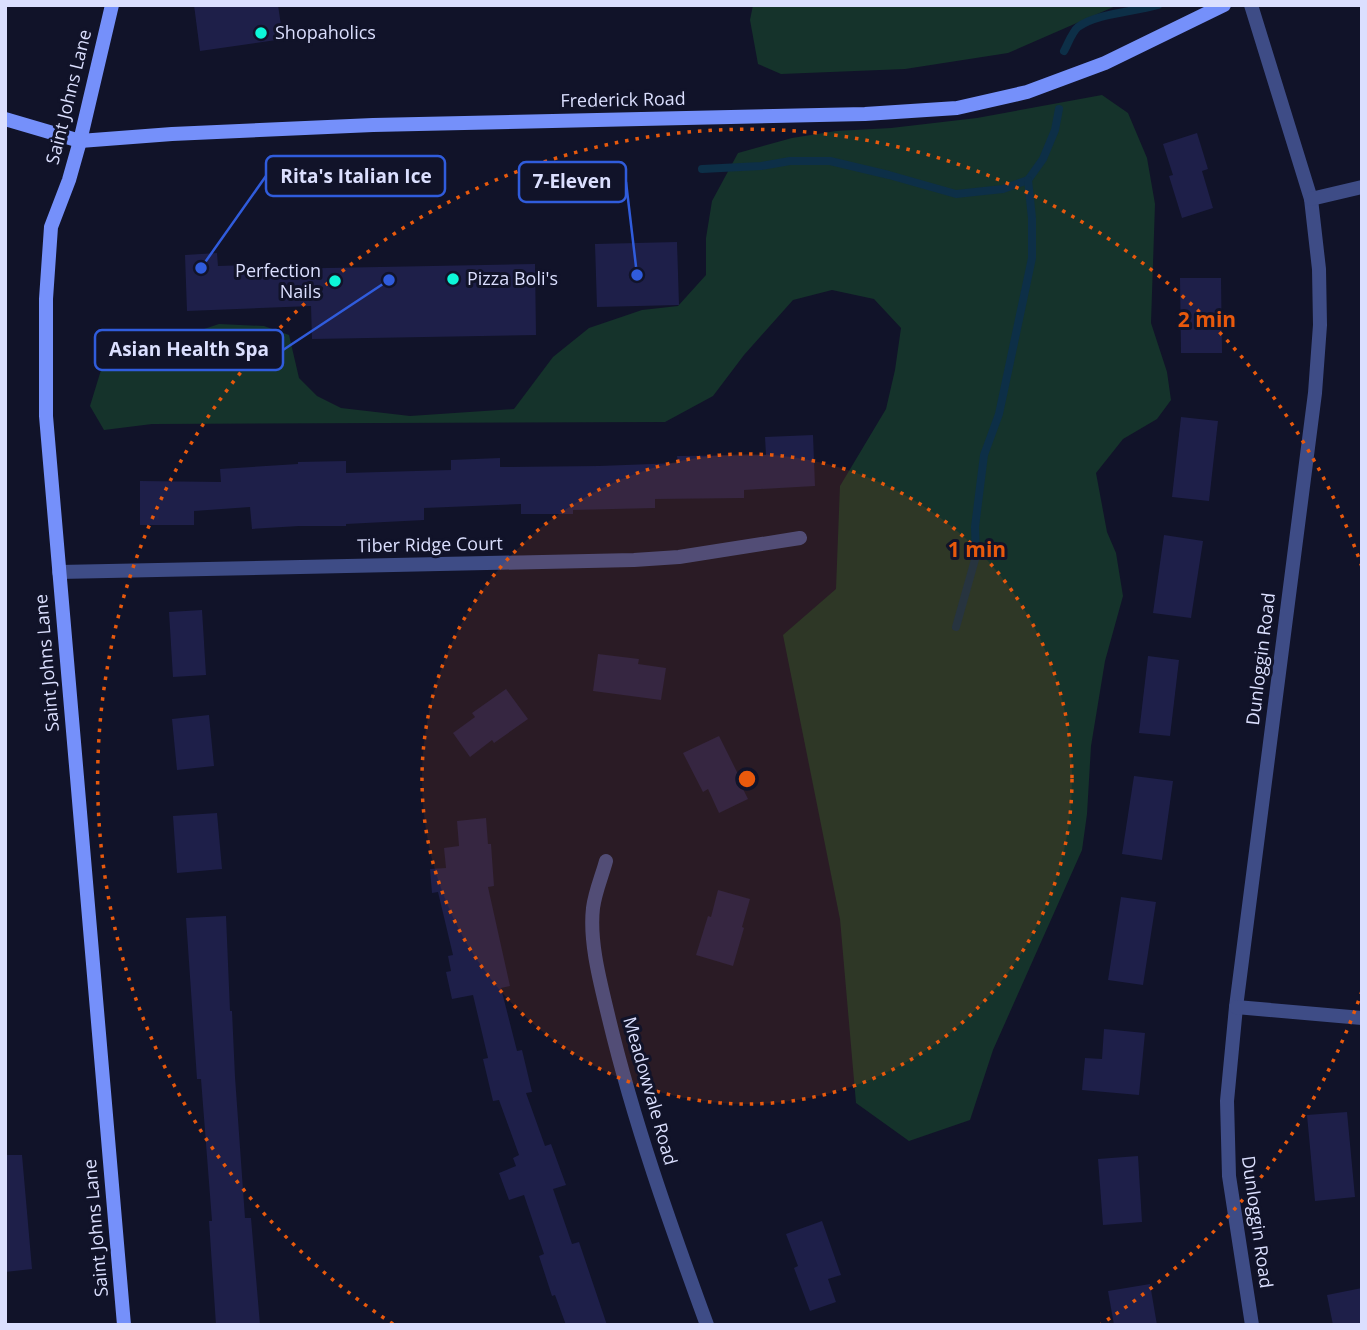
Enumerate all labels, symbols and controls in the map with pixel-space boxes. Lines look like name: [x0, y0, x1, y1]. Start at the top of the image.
place label: Shopaholics: [275, 20, 376, 44]
marker: Shopaholics: [253, 25, 269, 41]
street label: Saint Johns Lane: [40, 27, 96, 167]
street label: Frederick Road: [560, 86, 686, 112]
callout: Rita's Italian Ice: [266, 156, 445, 196]
callout: 7-Eleven: [519, 162, 626, 202]
text: Rita's Italian Ice: [280, 163, 432, 189]
text: 7-Eleven: [532, 168, 612, 194]
place label: Perfection Nails: [235, 258, 321, 303]
place label: Pizza Boli's: [467, 266, 558, 290]
marker: Pizza Boli's: [445, 271, 461, 287]
marker: Perfection Nails: [327, 273, 343, 289]
text: 2 min: [1178, 305, 1236, 333]
callout: Asian Health Spa: [95, 330, 283, 370]
text: Asian Health Spa: [109, 336, 269, 362]
street label: Tiber Ridge Court: [357, 531, 503, 557]
text: 1 min: [948, 535, 1006, 563]
street label: Dunloggin Road: [1240, 591, 1280, 726]
street label: Saint Johns Lane: [28, 593, 64, 733]
centre of rings: [735, 767, 759, 791]
street label: Meadowvale Road: [618, 1014, 684, 1168]
street label: Dunloggin Road: [1237, 1154, 1279, 1290]
street label: Saint Johns Lane: [77, 1158, 113, 1298]

